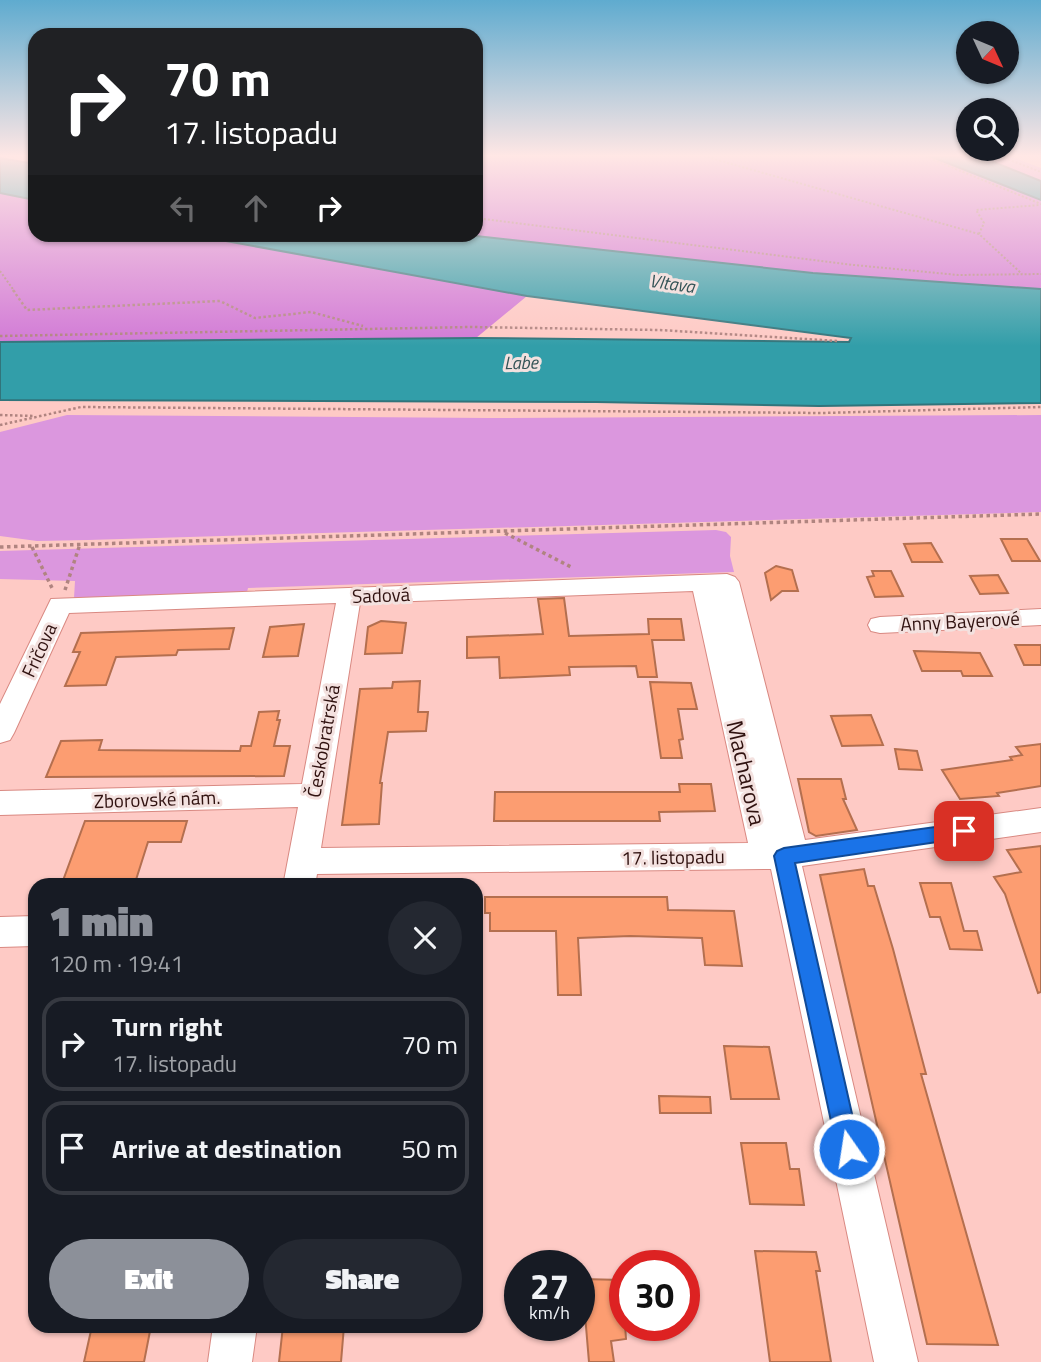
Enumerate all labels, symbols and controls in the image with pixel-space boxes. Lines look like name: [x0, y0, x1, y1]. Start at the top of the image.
north arrow: [956, 21, 1018, 84]
map controls: [956, 21, 1019, 161]
text: 70 m: [164, 40, 271, 115]
icon: right: [49, 56, 140, 147]
button: search: [956, 98, 1019, 161]
text: 17. listopadu: [164, 108, 338, 156]
icon: left: [164, 189, 202, 227]
icon: ahead: [237, 189, 275, 227]
icon: right: [310, 189, 348, 227]
water label: Vltava: [648, 267, 697, 300]
water label: Labe: [504, 349, 540, 376]
street label: Sadová: [351, 579, 411, 610]
street label: Anny Bayerové: [900, 603, 1020, 638]
street label: Fričova: [13, 617, 64, 682]
street label: Českobratrská: [298, 682, 347, 800]
street label: Macharova: [717, 717, 776, 829]
street label: Zborovské nám.: [93, 782, 221, 815]
pin: [934, 801, 994, 861]
icon: arrive: [945, 812, 983, 850]
street label: 17. listopadu: [621, 841, 725, 872]
text: 1 min: [49, 888, 153, 952]
button: close: [388, 901, 462, 975]
text: 120 m · 19:41: [49, 946, 184, 981]
text: Turn right: [112, 1007, 223, 1046]
icon: right: [53, 1025, 91, 1063]
text: 70 m: [401, 1025, 458, 1064]
text: 17. listopadu: [112, 1046, 237, 1081]
position arrow: [812, 1112, 886, 1186]
icon: arrive: [53, 1129, 91, 1167]
text: Arrive at destination: [112, 1129, 342, 1168]
text: 50 m: [401, 1129, 458, 1168]
button: Exit: [49, 1239, 249, 1319]
button: Share: [263, 1239, 462, 1319]
speed limit sign: 30: [609, 1250, 700, 1341]
text: 27: [530, 1259, 569, 1313]
text: km/h: [529, 1299, 570, 1326]

